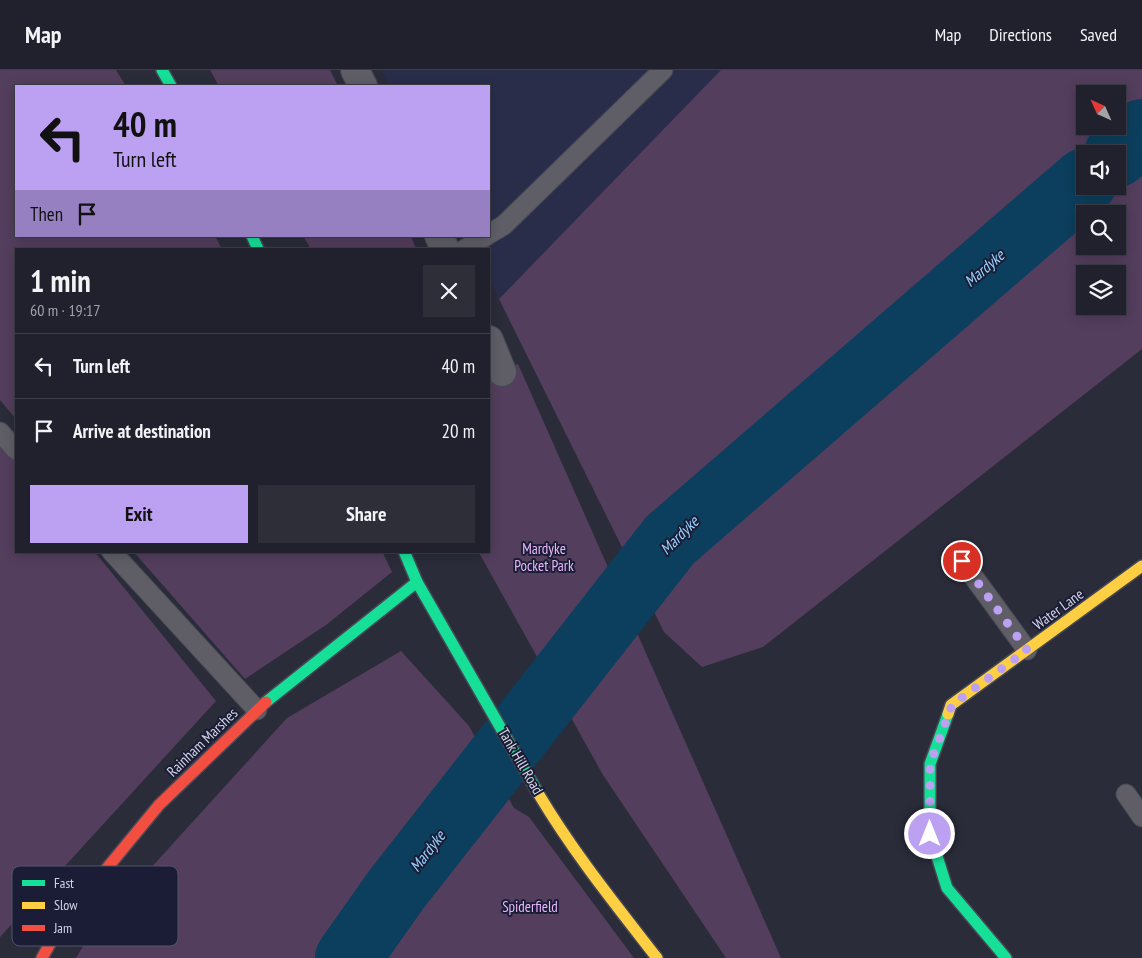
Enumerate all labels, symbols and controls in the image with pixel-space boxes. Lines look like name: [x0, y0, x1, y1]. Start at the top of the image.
text: Map: [25, 19, 62, 50]
text: Map: [935, 23, 961, 46]
text: Directions: [989, 23, 1052, 46]
text: Saved: [1080, 23, 1117, 46]
north arrow: [1076, 85, 1126, 135]
map controls: [1076, 85, 1126, 315]
text: 40 m: [113, 101, 177, 147]
icon: left: [30, 105, 95, 170]
text: Turn left: [113, 145, 177, 173]
button: sound: [1076, 145, 1126, 195]
icon: arrive: [73, 200, 101, 228]
text: Then: [30, 202, 63, 226]
button: search: [1076, 205, 1126, 255]
water label: Mardyke: [960, 244, 1009, 291]
text: 1 min: [30, 261, 91, 300]
button: close: [423, 265, 475, 317]
button: layers: [1076, 265, 1126, 315]
text: 60 m · 19:17: [30, 300, 101, 320]
icon: left: [30, 352, 58, 380]
text: Turn left: [73, 354, 130, 378]
text: 40 m: [442, 354, 475, 378]
icon: arrive: [30, 417, 58, 445]
text: Arrive at destination: [73, 419, 211, 443]
text: 20 m: [442, 419, 475, 443]
button: Exit: [30, 485, 248, 543]
button: Share: [258, 485, 475, 543]
water label: Mardyke: [655, 510, 704, 559]
park label: Mardyke Pocket Park: [514, 539, 574, 575]
pin: [941, 540, 983, 582]
icon: arrive: [948, 547, 976, 575]
street label: Water Lane: [1029, 584, 1087, 634]
street label: Rainham Marshes: [163, 703, 241, 781]
street label: Tank Hill Road: [494, 724, 548, 798]
position arrow: [903, 807, 955, 859]
water label: Mardyke: [405, 825, 450, 876]
legend: [12, 866, 178, 946]
text: Fast: [54, 874, 74, 892]
text: Slow: [54, 896, 78, 914]
park label: Spiderfield: [502, 897, 558, 916]
text: Jam: [53, 919, 72, 937]

